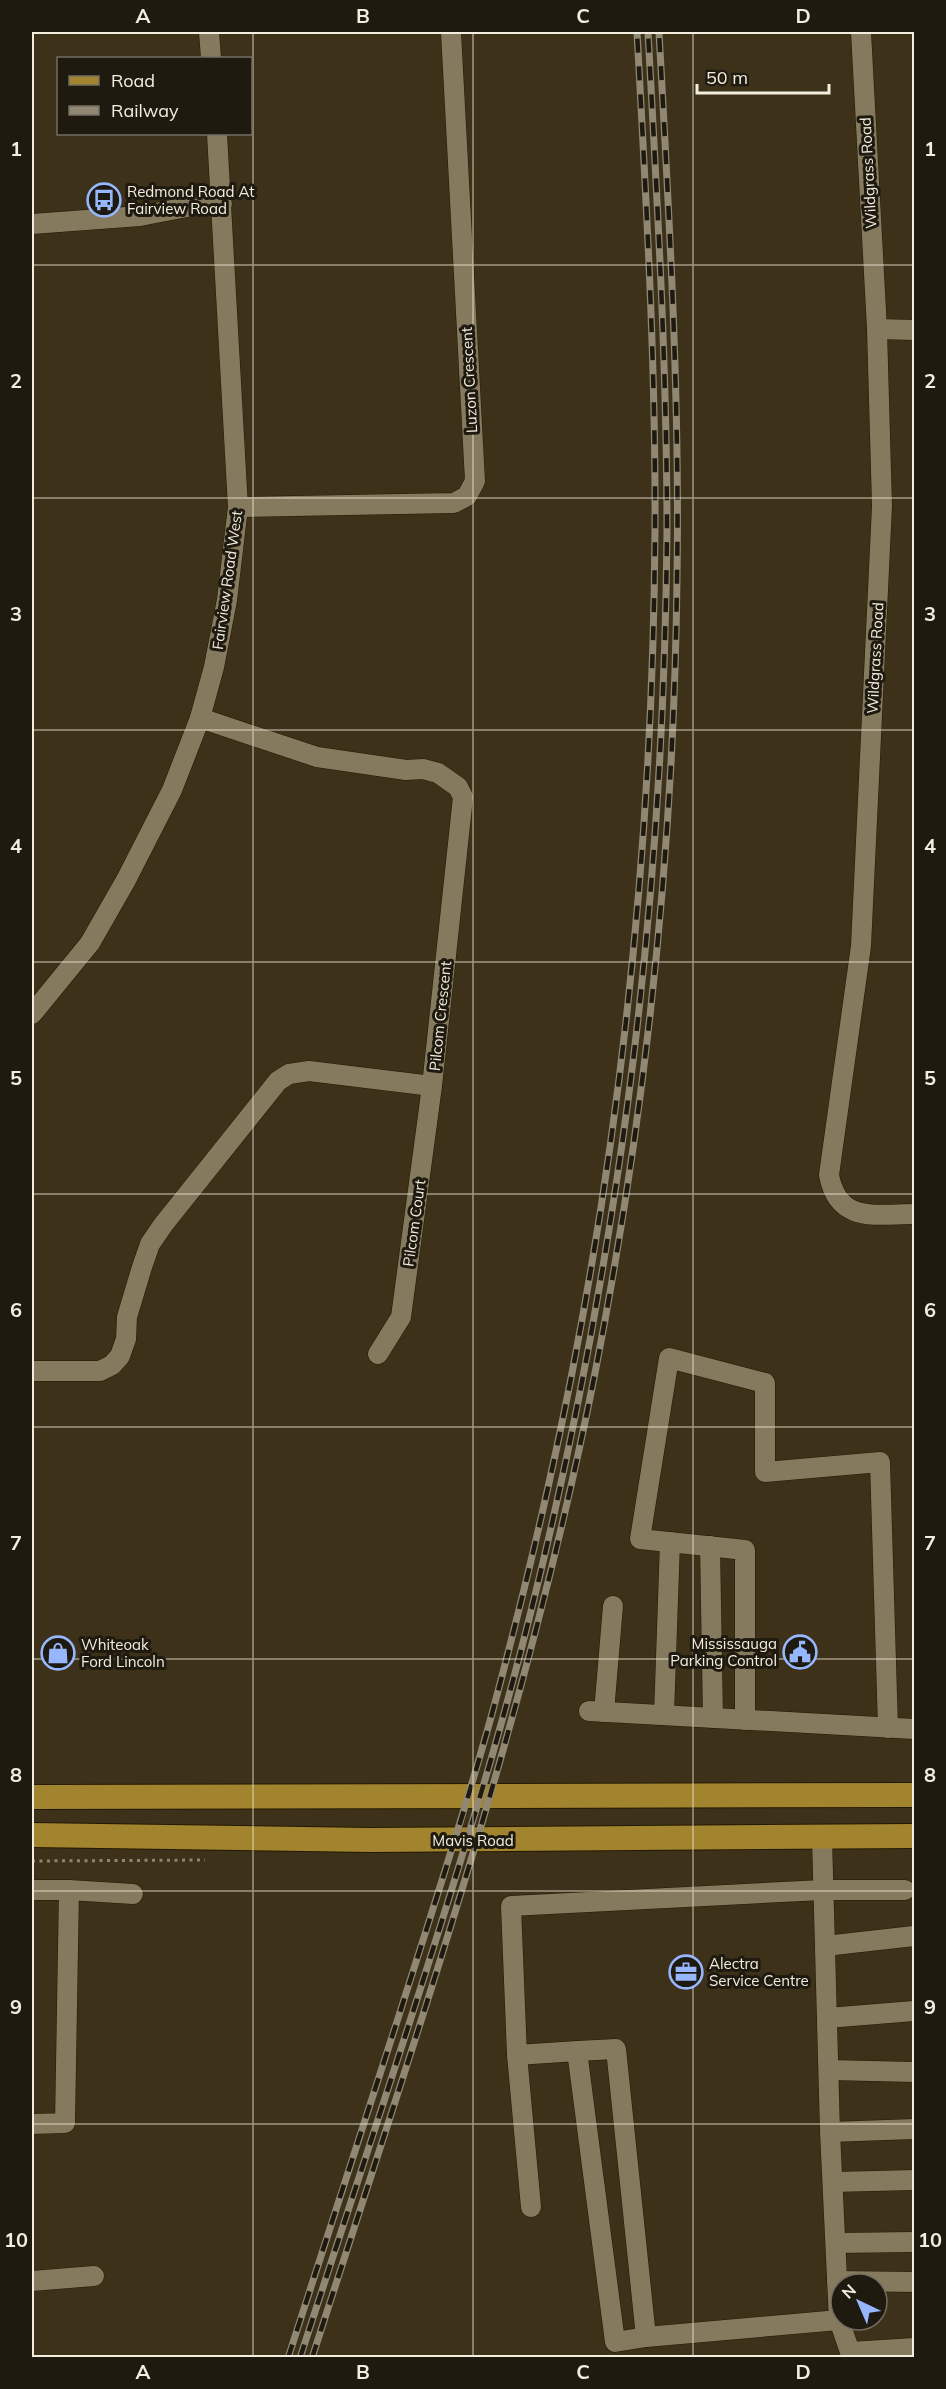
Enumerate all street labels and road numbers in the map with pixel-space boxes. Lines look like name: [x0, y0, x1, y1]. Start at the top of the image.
street label: Wildgrass Road: [856, 117, 880, 229]
street label: Luzon Crescent: [457, 326, 481, 434]
street label: Fairview Road West: [208, 509, 246, 651]
street label: Wildgrass Road: [863, 602, 887, 714]
street label: Pilcom Crescent: [425, 960, 455, 1072]
street label: Pilcom Court: [398, 1178, 430, 1268]
street label: Mavis Road: [432, 1831, 514, 1850]

